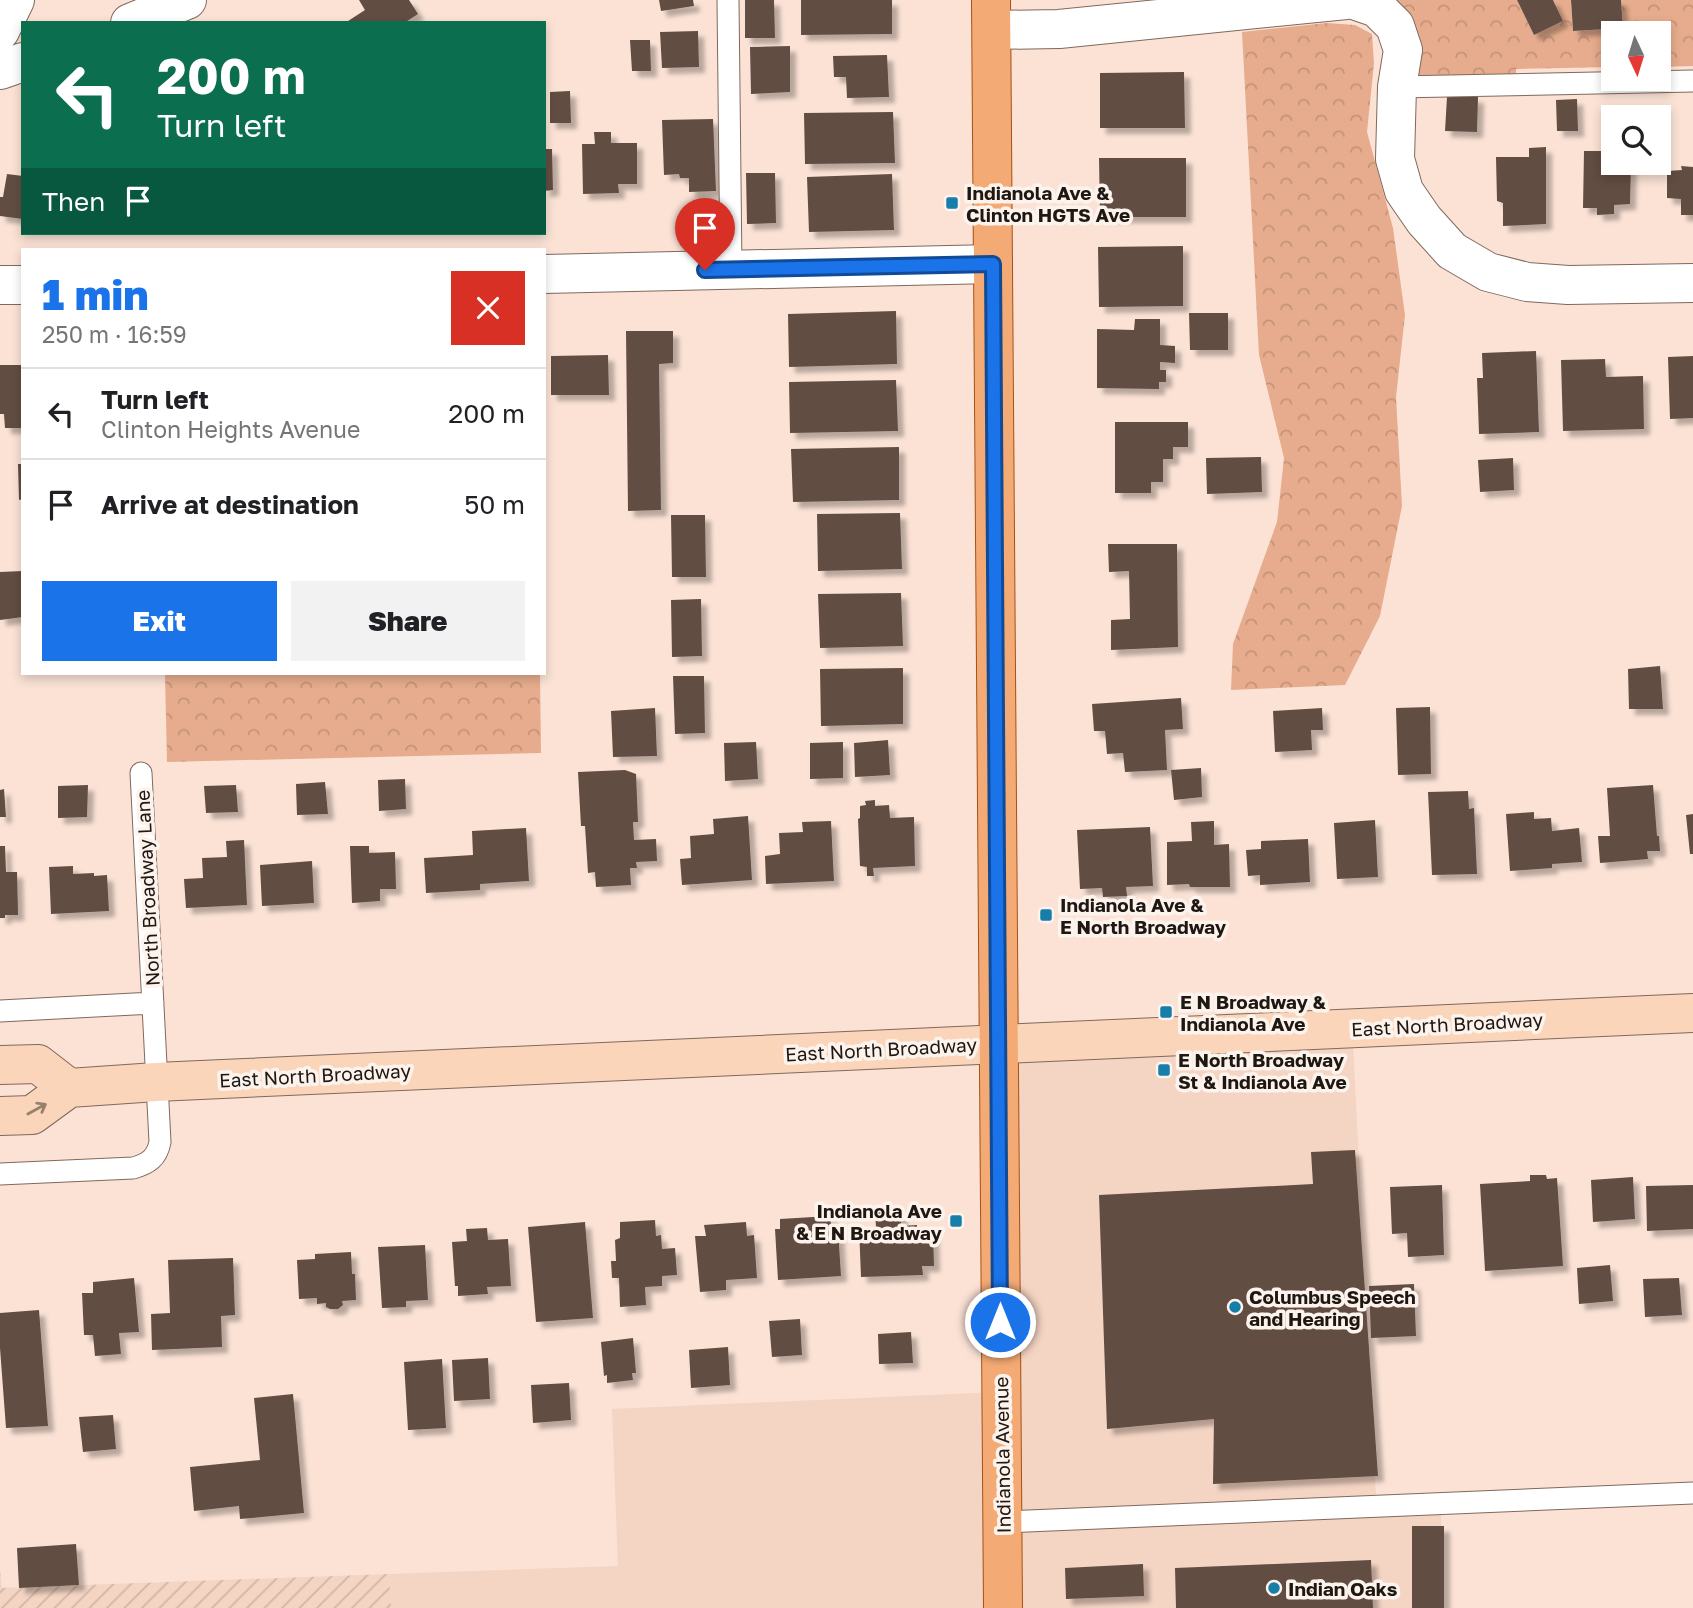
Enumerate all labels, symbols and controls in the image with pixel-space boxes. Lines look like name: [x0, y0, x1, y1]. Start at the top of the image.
north arrow: [1601, 21, 1671, 91]
map controls: [1601, 21, 1671, 175]
text: 200 m: [157, 46, 306, 105]
icon: left: [42, 49, 133, 140]
button: search: [1601, 105, 1671, 175]
text: Turn left: [157, 106, 286, 144]
place label: Indianola Ave & Clinton HGTS Ave: [966, 181, 1130, 226]
icon: arrive: [119, 182, 157, 220]
text: Then: [42, 186, 105, 217]
marker: Indianola Ave & Clinton HGTS Ave: [944, 195, 960, 211]
pin: [675, 198, 735, 270]
icon: arrive: [686, 209, 724, 247]
text: 1 min: [42, 269, 149, 319]
button: close: [451, 271, 525, 345]
text: 250 m · 16:59: [42, 320, 187, 348]
text: Turn left: [101, 384, 209, 415]
icon: left: [42, 395, 80, 433]
text: 200 m: [448, 398, 525, 429]
text: Clinton Heights Avenue: [101, 415, 360, 443]
icon: arrive: [42, 486, 80, 524]
text: Arrive at destination: [101, 489, 359, 520]
text: 50 m: [464, 489, 525, 520]
button: Exit: [42, 581, 277, 661]
button: Share: [291, 581, 525, 661]
street label: North Broadway Lane: [130, 789, 164, 987]
place label: Indianola Ave & E North Broadway: [1060, 893, 1227, 938]
marker: Indianola Ave & E North Broadway: [1038, 907, 1054, 923]
place label: E N Broadway & Indianola Ave: [1180, 990, 1327, 1035]
marker: E N Broadway & Indianola Ave: [1158, 1004, 1174, 1020]
street label: East North Broadway: [1351, 1007, 1544, 1041]
street label: East North Broadway: [785, 1032, 978, 1066]
place label: E North Broadway St & Indianola Ave: [1178, 1048, 1347, 1093]
street label: East North Broadway: [219, 1058, 412, 1092]
marker: E North Broadway St & Indianola Ave: [1156, 1062, 1172, 1078]
one-way arrow: [27, 1102, 47, 1116]
place label: Indianola Ave & E N Broadway: [796, 1199, 943, 1244]
marker: Indianola Ave & E N Broadway: [948, 1213, 964, 1229]
position arrow: [963, 1285, 1037, 1359]
place label: Columbus Speech and Hearing: [1249, 1285, 1416, 1330]
marker: Columbus Speech and Hearing: [1227, 1299, 1243, 1315]
street label: Indianola Avenue: [989, 1376, 1015, 1534]
place label: Indian Oaks: [1288, 1577, 1398, 1600]
marker: Indian Oaks: [1266, 1580, 1282, 1596]

